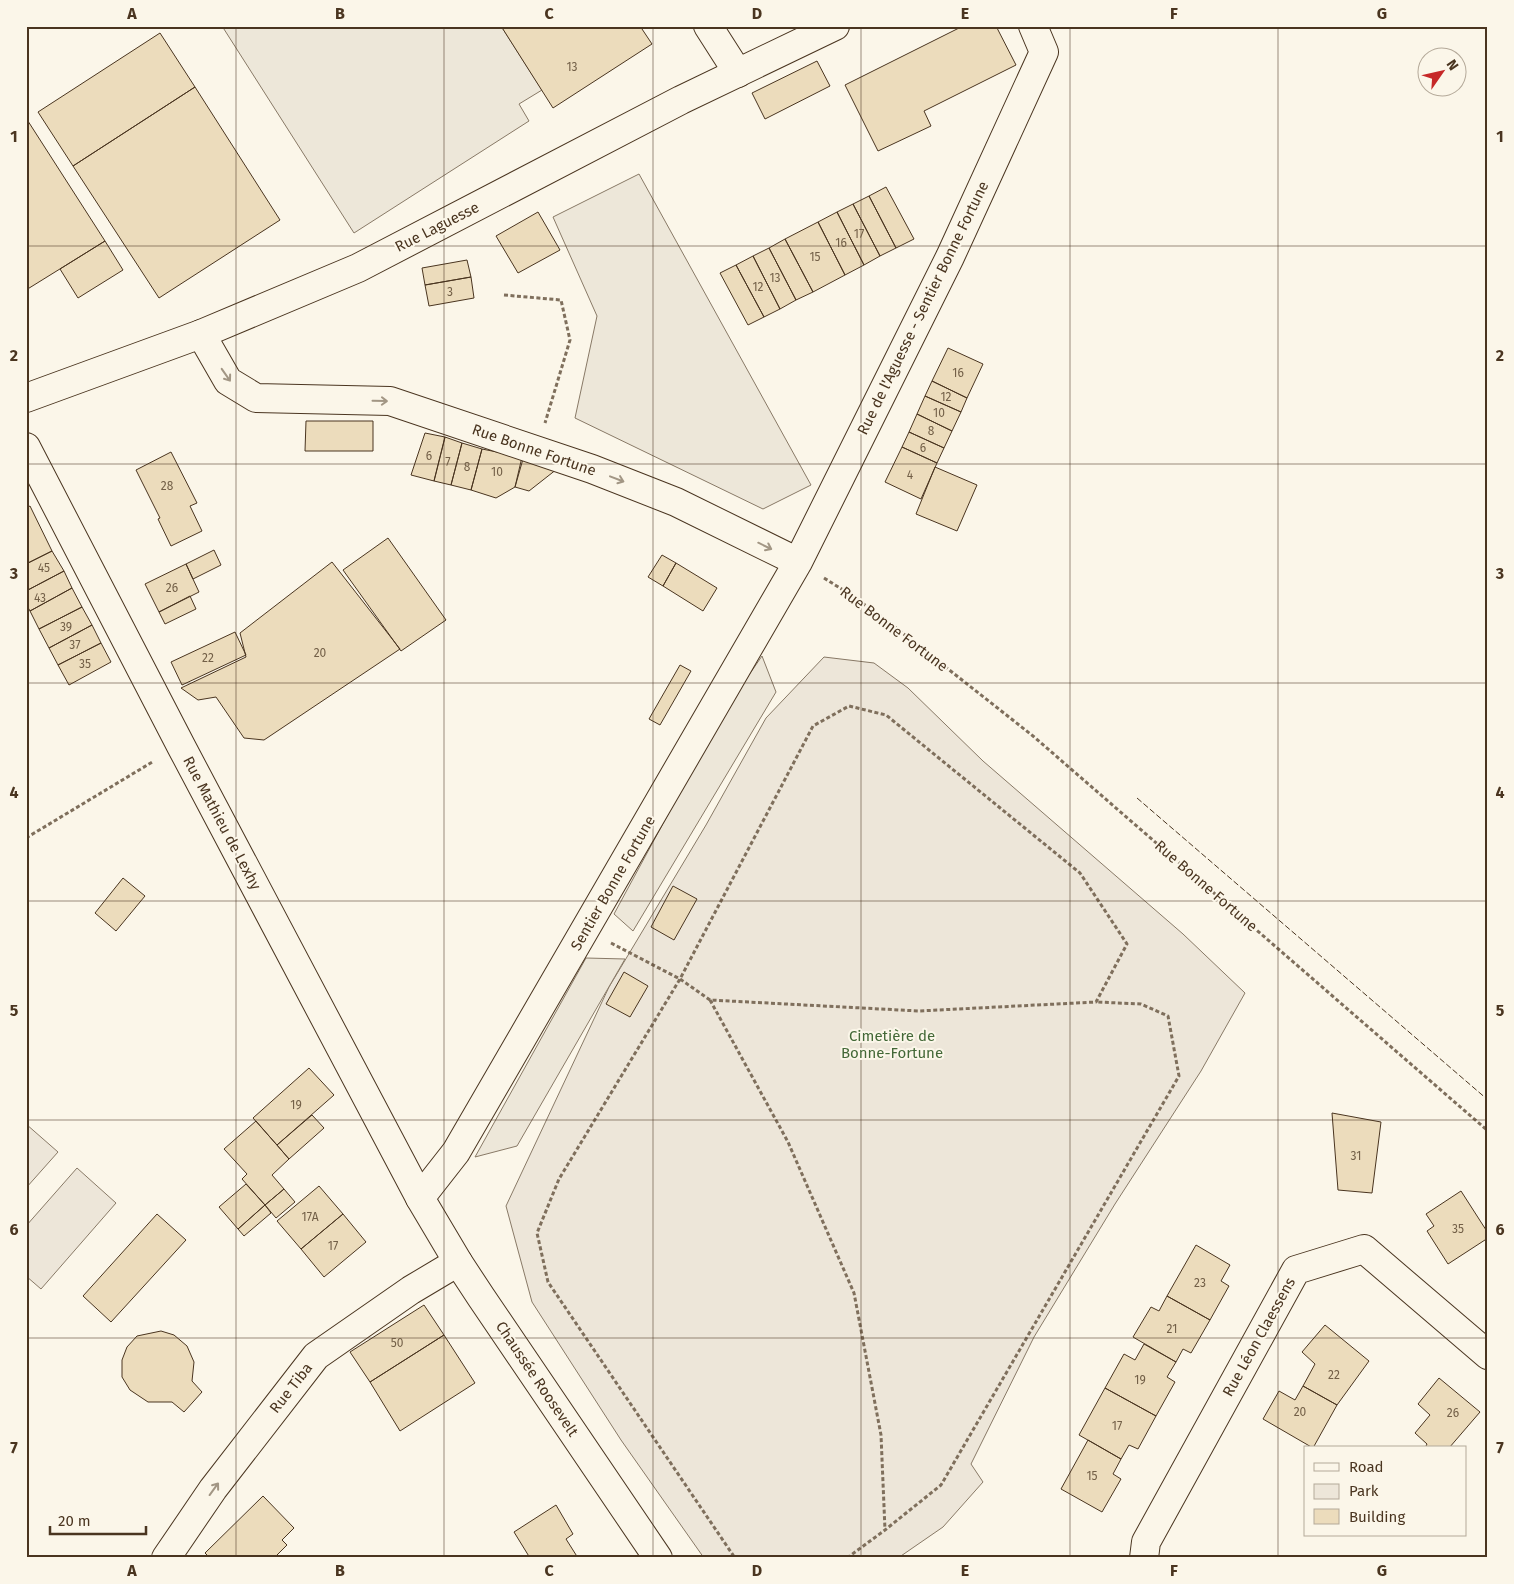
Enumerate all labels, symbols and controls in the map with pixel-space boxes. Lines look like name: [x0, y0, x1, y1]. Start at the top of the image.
text: A: [126, 4, 137, 23]
text: B: [335, 4, 345, 23]
text: C: [544, 4, 554, 23]
text: D: [752, 4, 762, 23]
text: E: [961, 4, 969, 23]
text: F: [1170, 4, 1178, 23]
text: G: [1377, 4, 1387, 23]
north arrow: [1416, 48, 1466, 98]
text: N: [1443, 56, 1462, 74]
house number: 13: [566, 60, 578, 74]
text: 1: [10, 127, 18, 146]
text: 1: [1496, 127, 1504, 146]
street label: Rue de l'Aguesse - Sentier Bonne Fortune: [854, 178, 992, 438]
street label: Rue Laguesse: [392, 198, 482, 256]
house number: 17: [854, 227, 864, 241]
house number: 16: [835, 236, 847, 250]
house number: 15: [809, 250, 821, 264]
house number: 13: [769, 271, 781, 285]
house number: 12: [752, 280, 764, 294]
house number: 3: [447, 285, 453, 299]
text: 2: [10, 346, 18, 365]
text: 2: [1496, 346, 1504, 365]
house number: 16: [952, 366, 964, 380]
one-way arrow: [221, 368, 231, 382]
house number: 12: [940, 390, 952, 404]
one-way arrow: [372, 396, 388, 406]
house number: 10: [933, 406, 945, 420]
street label: Rue Bonne Fortune: [470, 420, 598, 480]
house number: 8: [928, 424, 935, 438]
house number: 6: [920, 441, 926, 455]
house number: 6: [426, 449, 432, 463]
house number: 7: [445, 455, 451, 469]
house number: 8: [464, 460, 471, 474]
house number: 10: [491, 465, 503, 479]
house number: 4: [907, 468, 914, 482]
one-way arrow: [609, 475, 624, 484]
house number: 28: [161, 479, 174, 493]
one-way arrow: [757, 542, 772, 551]
house number: 45: [38, 561, 50, 575]
text: 3: [9, 564, 18, 583]
text: 3: [1495, 564, 1504, 583]
house number: 26: [166, 581, 178, 595]
street label: Rue Bonne Fortune: [837, 583, 951, 675]
house number: 43: [34, 591, 46, 605]
house number: 39: [60, 620, 72, 634]
house number: 37: [69, 638, 81, 652]
house number: 20: [314, 646, 327, 660]
house number: 22: [202, 651, 214, 665]
house number: 35: [79, 657, 91, 671]
street label: Rue Mathieu de Lexhy: [179, 753, 265, 893]
text: 4: [9, 783, 19, 802]
text: 4: [1495, 783, 1505, 802]
street label: Sentier Bonne Fortune: [567, 812, 659, 954]
street label: Rue Bonne Fortune: [1151, 837, 1261, 935]
text: 5: [10, 1001, 19, 1020]
text: 5: [1496, 1001, 1505, 1020]
park label: Cimetière de Bonne-Fortune: [841, 1027, 943, 1062]
house number: 19: [290, 1098, 302, 1112]
house number: 31: [1351, 1149, 1361, 1163]
house number: 17A: [301, 1210, 319, 1224]
text: 6: [9, 1220, 19, 1239]
text: 6: [1495, 1220, 1505, 1239]
house number: 35: [1452, 1222, 1464, 1236]
house number: 17: [328, 1239, 338, 1253]
street label: Rue Léon Claessens: [1219, 1274, 1299, 1400]
house number: 23: [1194, 1276, 1206, 1290]
street label: Chaussée Roosevelt: [492, 1318, 583, 1440]
house number: 21: [1167, 1322, 1177, 1336]
house number: 50: [391, 1336, 404, 1350]
street label: Rue Tiba: [266, 1359, 316, 1417]
house number: 22: [1328, 1368, 1340, 1382]
house number: 19: [1134, 1373, 1146, 1387]
house number: 20: [1294, 1405, 1307, 1419]
house number: 26: [1447, 1406, 1459, 1420]
house number: 17: [1112, 1419, 1122, 1433]
text: 7: [10, 1438, 18, 1457]
text: 7: [1496, 1438, 1504, 1457]
legend: [1304, 1446, 1466, 1536]
text: Road: [1349, 1458, 1384, 1476]
house number: 15: [1086, 1469, 1098, 1483]
text: Park: [1349, 1482, 1379, 1500]
one-way arrow: [208, 1483, 219, 1496]
scale bar: [50, 1504, 146, 1536]
text: Building: [1349, 1508, 1405, 1526]
text: 20 m: [58, 1512, 91, 1530]
text: A: [126, 1561, 137, 1580]
text: B: [335, 1561, 345, 1580]
text: C: [544, 1561, 554, 1580]
text: D: [752, 1561, 762, 1580]
text: E: [961, 1561, 969, 1580]
text: F: [1170, 1561, 1178, 1580]
text: G: [1377, 1561, 1387, 1580]

